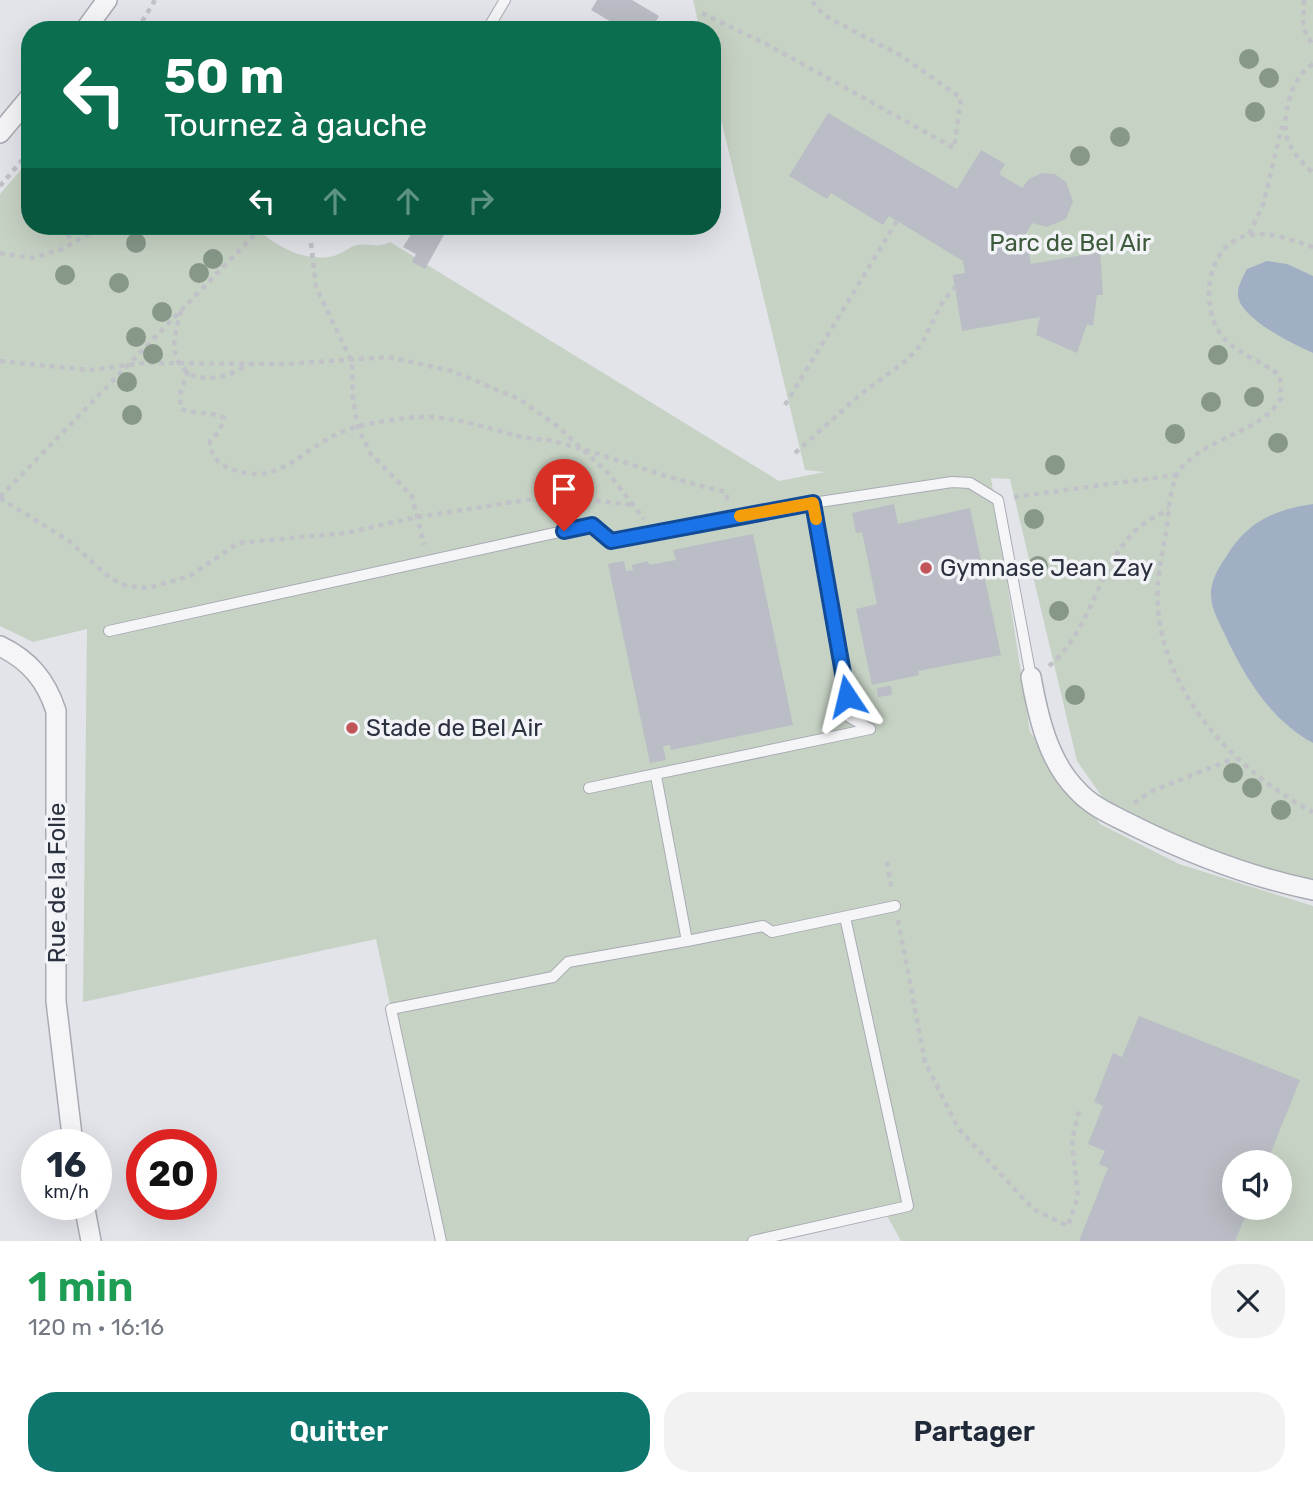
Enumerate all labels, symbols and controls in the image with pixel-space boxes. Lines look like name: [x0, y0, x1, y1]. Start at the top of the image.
text: 50 m: [164, 47, 284, 105]
icon: left: [49, 49, 140, 140]
text: Tournez à gauche: [164, 106, 427, 144]
icon: left: [243, 182, 281, 220]
icon: ahead: [316, 182, 354, 220]
icon: ahead: [389, 182, 427, 220]
icon: right: [462, 182, 500, 220]
park label: Parc de Bel Air: [989, 229, 1151, 257]
pin: [534, 459, 594, 531]
icon: arrive: [545, 470, 583, 508]
place label: Gymnase Jean Zay: [940, 554, 1153, 582]
marker: Gymnase Jean Zay: [918, 560, 934, 576]
position arrow: [810, 659, 884, 733]
place label: Stade de Bel Air: [366, 714, 542, 742]
marker: Stade de Bel Air: [344, 720, 360, 736]
street label: Rue de la Folie: [43, 803, 71, 963]
speed limit sign: 20: [126, 1129, 217, 1220]
text: 16: [46, 1144, 87, 1186]
map controls: [1222, 1150, 1292, 1220]
button: sound: [1222, 1150, 1292, 1220]
text: km/h: [44, 1181, 89, 1203]
text: 1 min: [28, 1262, 134, 1312]
button: close: [1211, 1264, 1285, 1338]
text: 120 m · 16:16: [28, 1313, 164, 1341]
button: Quitter: [28, 1392, 650, 1472]
button: Partager: [664, 1392, 1285, 1472]

